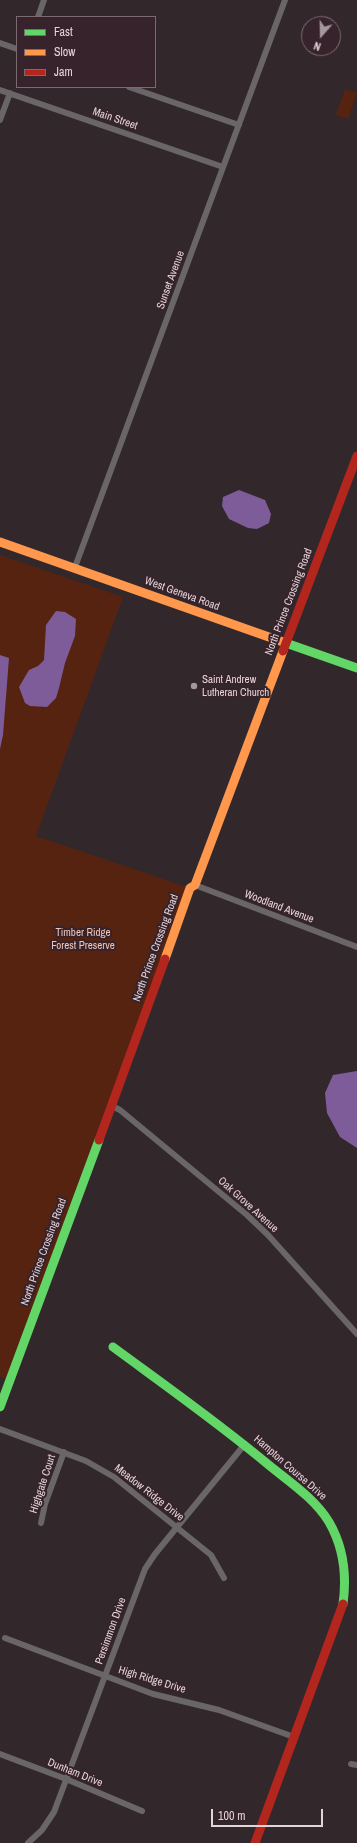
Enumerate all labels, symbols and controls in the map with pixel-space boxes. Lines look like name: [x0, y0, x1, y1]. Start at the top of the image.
legend: [16, 16, 156, 88]
north arrow: [301, 16, 341, 56]
text: Fast: [54, 24, 73, 40]
text: N: [312, 39, 323, 54]
text: Slow: [54, 44, 75, 60]
text: Jam: [54, 64, 73, 80]
street label: Main Street: [91, 105, 139, 133]
street label: Sunset Avenue: [154, 249, 188, 311]
street label: North Prince Crossing Road: [263, 547, 315, 657]
street label: West Geneva Road: [143, 574, 221, 614]
place label: Saint Andrew Lutheran Church: [202, 673, 269, 699]
marker: Saint Andrew Lutheran Church: [189, 681, 199, 691]
street label: Woodland Avenue: [242, 888, 316, 926]
street label: North Prince Crossing Road: [130, 893, 182, 1003]
park label: Timber Ridge Forest Preserve: [51, 926, 115, 952]
street label: Oak Grove Avenue: [215, 1174, 281, 1236]
street label: North Prince Crossing Road: [18, 1197, 70, 1307]
street label: Hampton Course Drive: [251, 1433, 329, 1503]
street label: Highgate Court: [27, 1453, 59, 1515]
street label: Meadow Ridge Drive: [112, 1462, 186, 1524]
street label: Persimmon Drive: [93, 1596, 129, 1666]
street label: High Ridge Drive: [117, 1664, 187, 1696]
street label: Dunham Drive: [46, 1756, 104, 1790]
scale bar: [213, 1801, 325, 1827]
text: 100 m: [218, 1808, 245, 1824]

